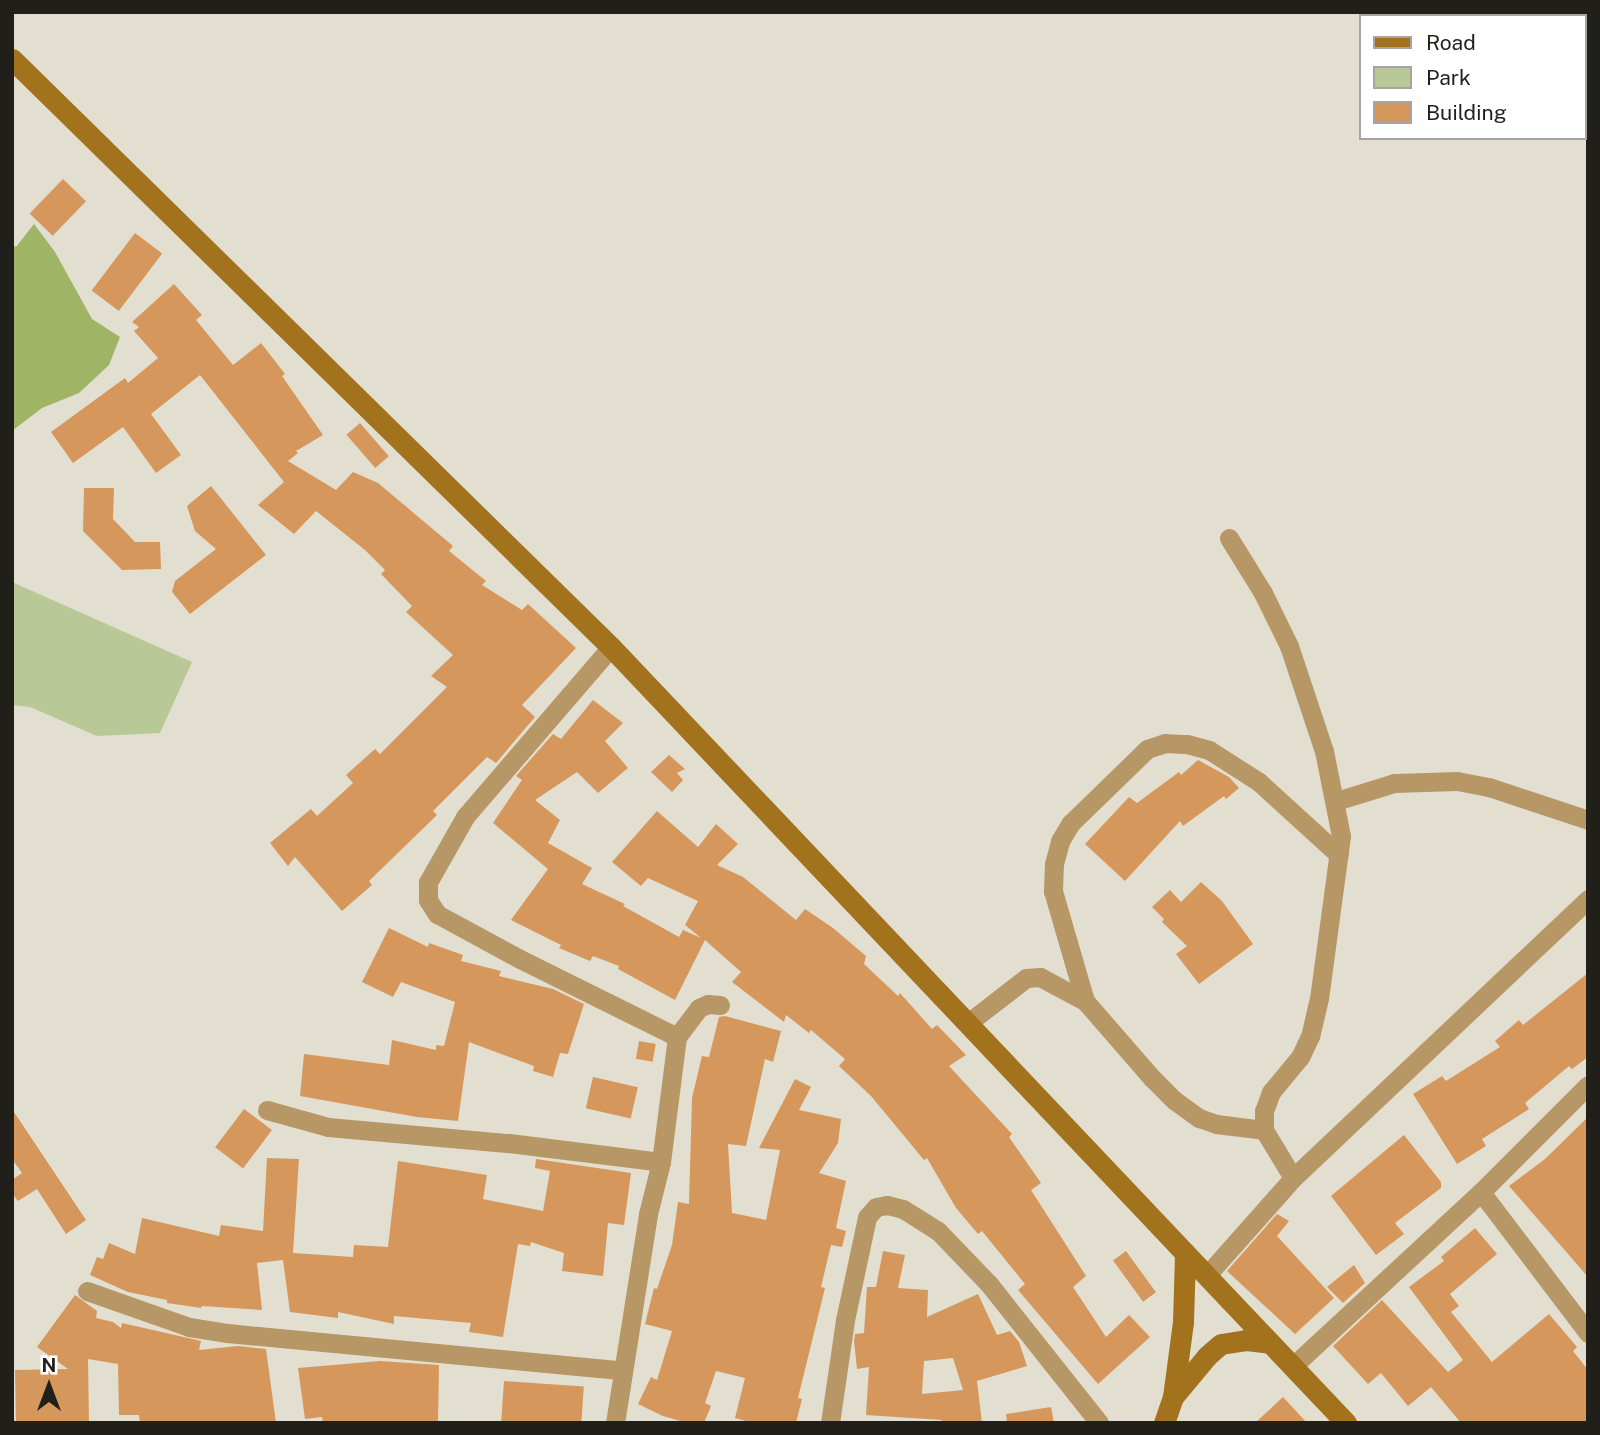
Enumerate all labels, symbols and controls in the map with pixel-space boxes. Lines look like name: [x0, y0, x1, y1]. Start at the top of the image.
legend: [1358, 14, 1586, 140]
text: Road: [1426, 30, 1476, 55]
text: Park: [1426, 65, 1471, 90]
text: Building: [1426, 100, 1507, 125]
north arrow: [14, 1351, 84, 1421]
text: N: [42, 1354, 56, 1376]

